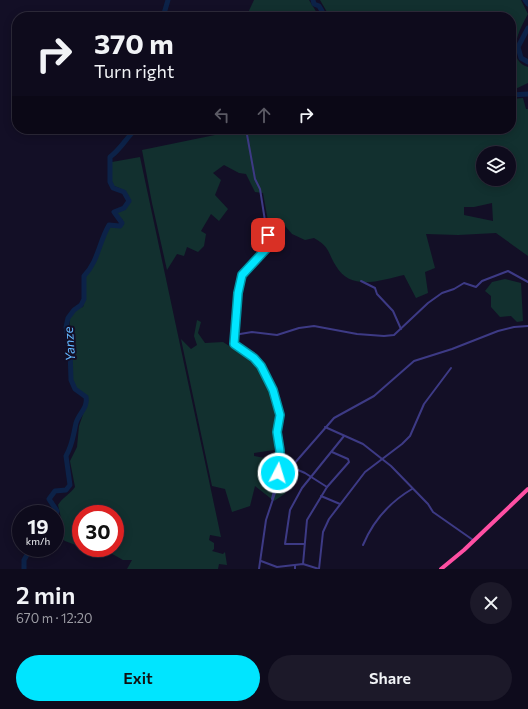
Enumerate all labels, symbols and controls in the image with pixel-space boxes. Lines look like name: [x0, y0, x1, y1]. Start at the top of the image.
text: 370 m: [94, 26, 174, 60]
icon: right: [28, 28, 80, 80]
text: Turn right: [94, 60, 174, 82]
icon: left: [211, 104, 233, 126]
icon: ahead: [253, 104, 275, 126]
icon: right: [295, 104, 317, 126]
map controls: [476, 146, 516, 186]
button: layers: [476, 146, 516, 186]
pin: [251, 218, 285, 252]
icon: arrive: [257, 224, 279, 246]
water label: Yanze: [60, 326, 78, 362]
position arrow: [257, 452, 299, 494]
speed limit sign: 30: [72, 505, 124, 557]
text: 19: [27, 514, 49, 538]
text: km/h: [26, 535, 50, 547]
text: 2 min: [16, 580, 75, 609]
button: close: [470, 582, 512, 624]
text: 670 m · 12:20: [16, 610, 93, 626]
button: Exit: [16, 655, 260, 701]
button: Share: [268, 655, 512, 701]

